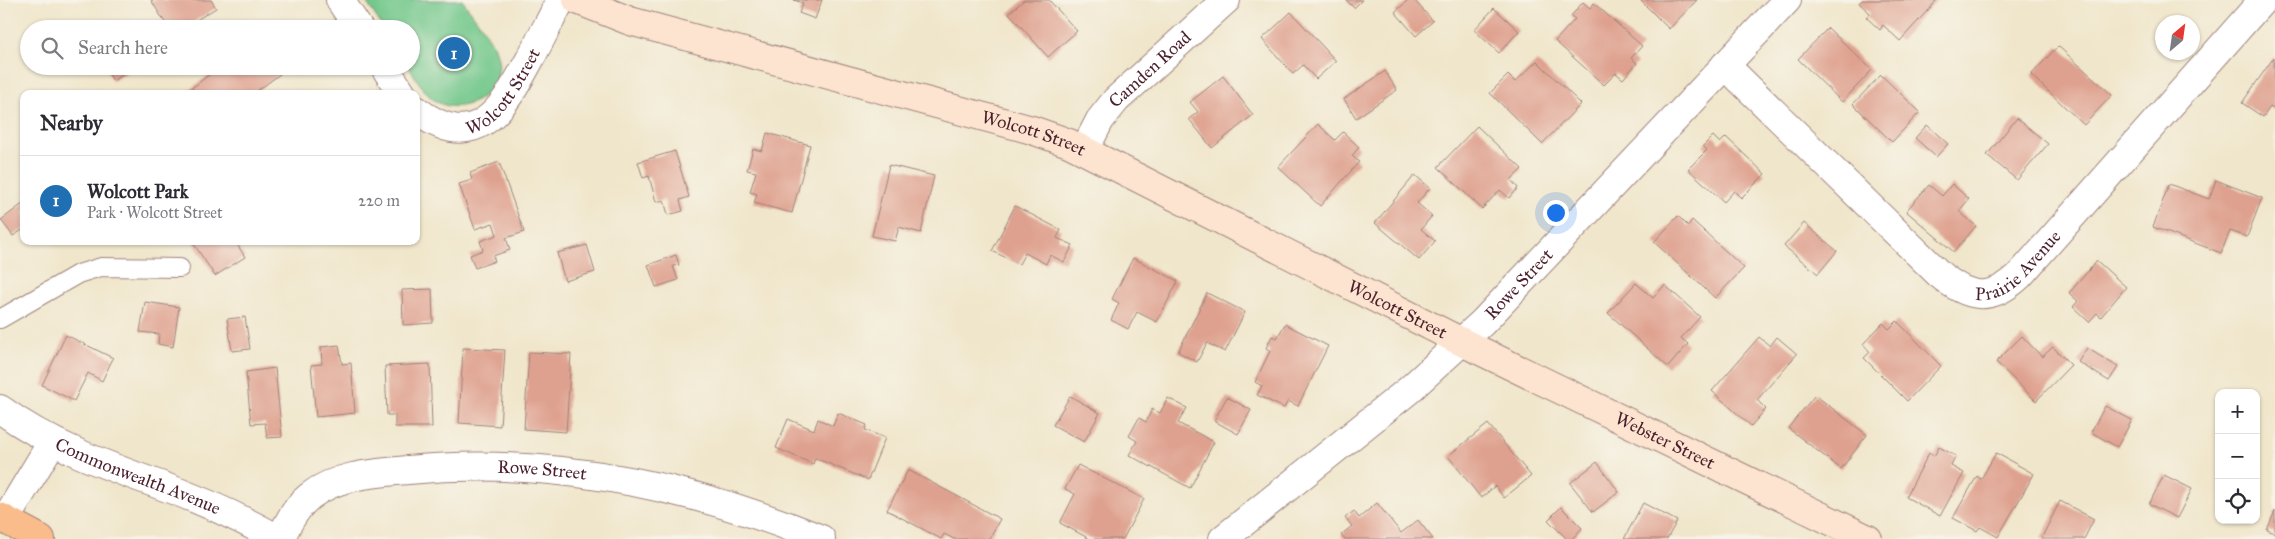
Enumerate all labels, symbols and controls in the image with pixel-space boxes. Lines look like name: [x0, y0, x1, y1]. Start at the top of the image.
north arrow: [2155, 15, 2200, 60]
search box: [20, 20, 420, 75]
street label: Camden Road: [1104, 26, 1196, 112]
icon: search: [38, 34, 66, 62]
pin: 1: [438, 34, 470, 72]
text: Search here: [78, 36, 168, 59]
street label: Wolcott Street: [463, 44, 545, 139]
street label: Wolcott Street: [979, 106, 1090, 161]
text: Nearby: [40, 110, 103, 136]
text: Wolcott Park: [87, 180, 189, 203]
text: 1: [53, 191, 59, 210]
text: 220 m: [358, 191, 400, 210]
your location: [1543, 200, 1569, 226]
text: Park · Wolcott Street: [87, 203, 223, 222]
street label: Prairie Avenue: [1975, 226, 2065, 305]
street label: Rowe Street: [1480, 244, 1558, 324]
street label: Wolcott Street: [1344, 275, 1451, 344]
map controls: [2215, 389, 2260, 524]
button: +: [2215, 389, 2260, 434]
street label: Webster Street: [1612, 407, 1719, 474]
street label: Commonwealth Avenue: [52, 433, 224, 519]
button: −: [2215, 434, 2260, 479]
street label: Rowe Street: [497, 456, 589, 485]
button: locate: [2215, 479, 2260, 524]

